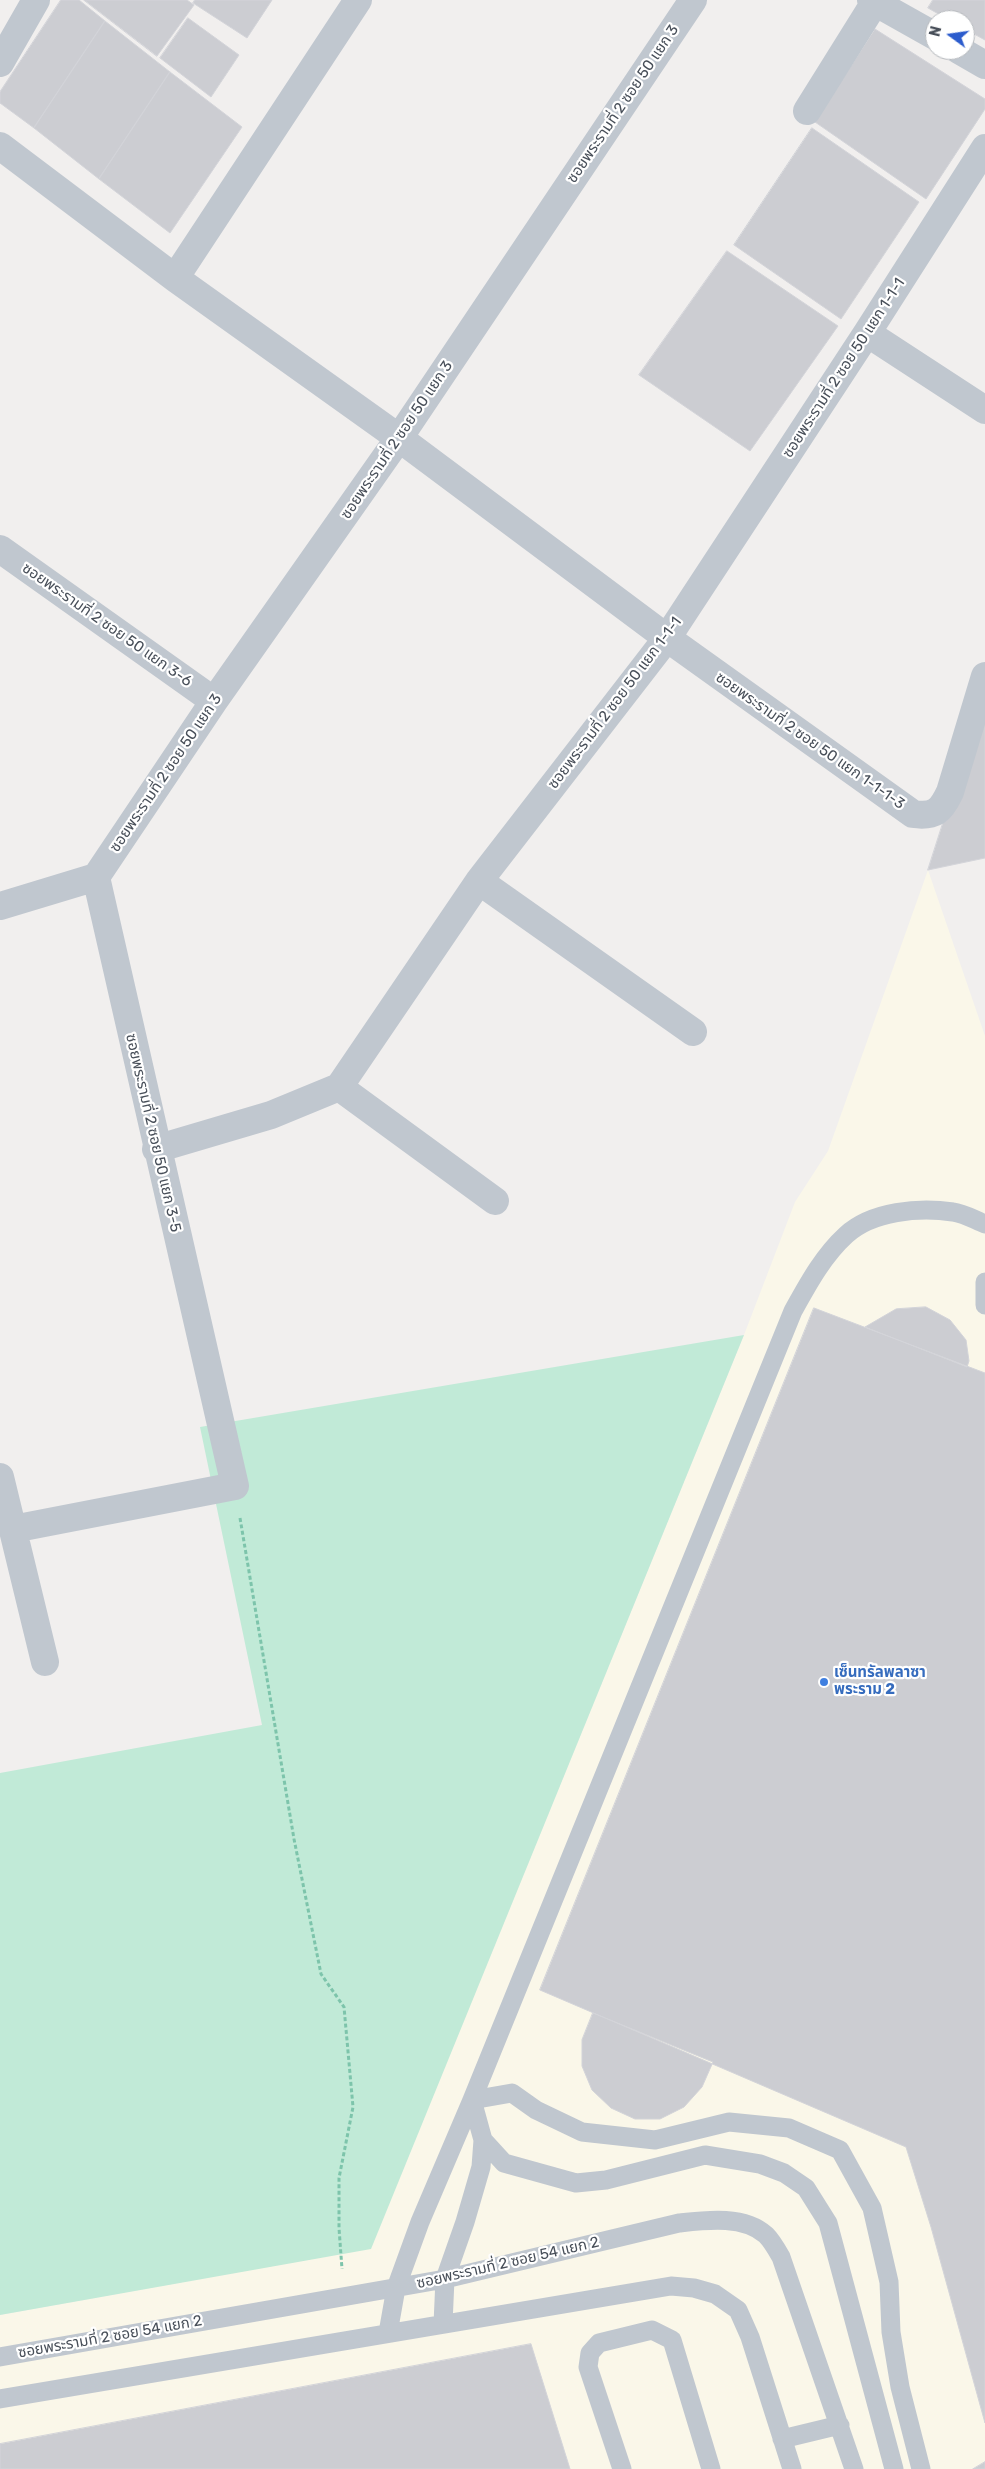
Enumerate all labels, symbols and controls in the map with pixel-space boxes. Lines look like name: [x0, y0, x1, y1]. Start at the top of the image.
north arrow: [925, 10, 975, 60]
street label: ซอยพระรามที่ 2 ซอย 50 แยก 3: [563, 21, 683, 187]
text: N: [926, 25, 945, 38]
street label: ซอยพระรามที่ 2 ซอย 50 แยก 1-1-1: [779, 275, 909, 461]
street label: ซอยพระรามที่ 2 ซอย 50 แยก 3: [337, 357, 457, 523]
street label: ซอยพระรามที่ 2 ซอย 50 แยก 3-6: [19, 559, 195, 691]
street label: ซอยพระรามที่ 2 ซอย 50 แยก 1-1-1: [544, 614, 686, 792]
street label: ซอยพระรามที่ 2 ซอย 50 แยก 1-1-1-3: [712, 669, 908, 813]
street label: ซอยพระรามที่ 2 ซอย 50 แยก 3: [106, 690, 226, 856]
street label: ซอยพระรามที่ 2 ซอย 50 แยก 3-5: [121, 1032, 185, 1234]
place label: เซ็นทรัลพลาซา พระราม 2: [834, 1664, 926, 1699]
marker: เซ็นทรัลพลาซา พระราม 2: [818, 1676, 830, 1688]
street label: ซอยพระรามที่ 2 ซอย 54 แยก 2: [415, 2233, 601, 2293]
street label: ซอยพระรามที่ 2 ซอย 54 แยก 2: [17, 2312, 203, 2362]

